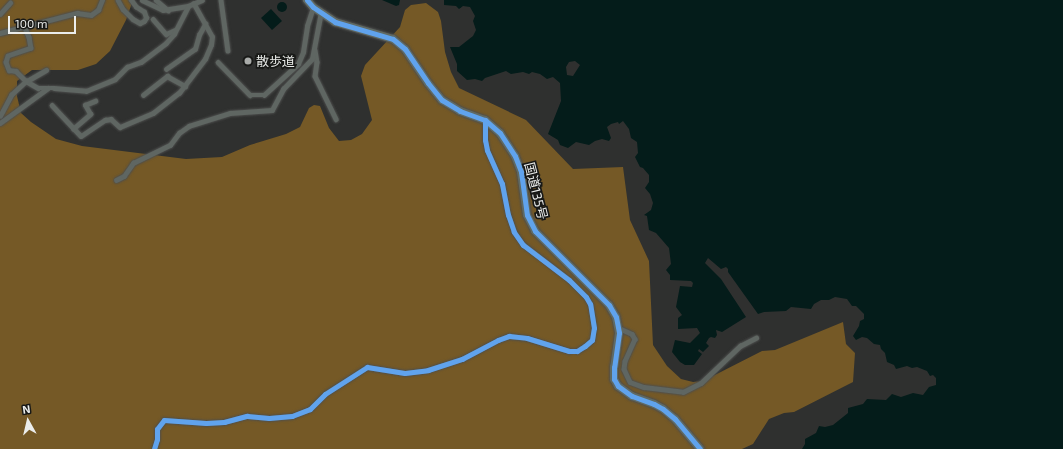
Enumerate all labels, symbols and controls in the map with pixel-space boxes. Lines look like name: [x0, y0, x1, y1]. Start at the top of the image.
scale bar: [10, 8, 78, 34]
text: 100 m: [15, 16, 47, 30]
place label: 散歩道: [256, 53, 295, 69]
marker: 散歩道: [243, 56, 253, 66]
street label: 国道135号: [521, 161, 551, 221]
north arrow: [8, 401, 48, 441]
text: N: [21, 402, 31, 416]

